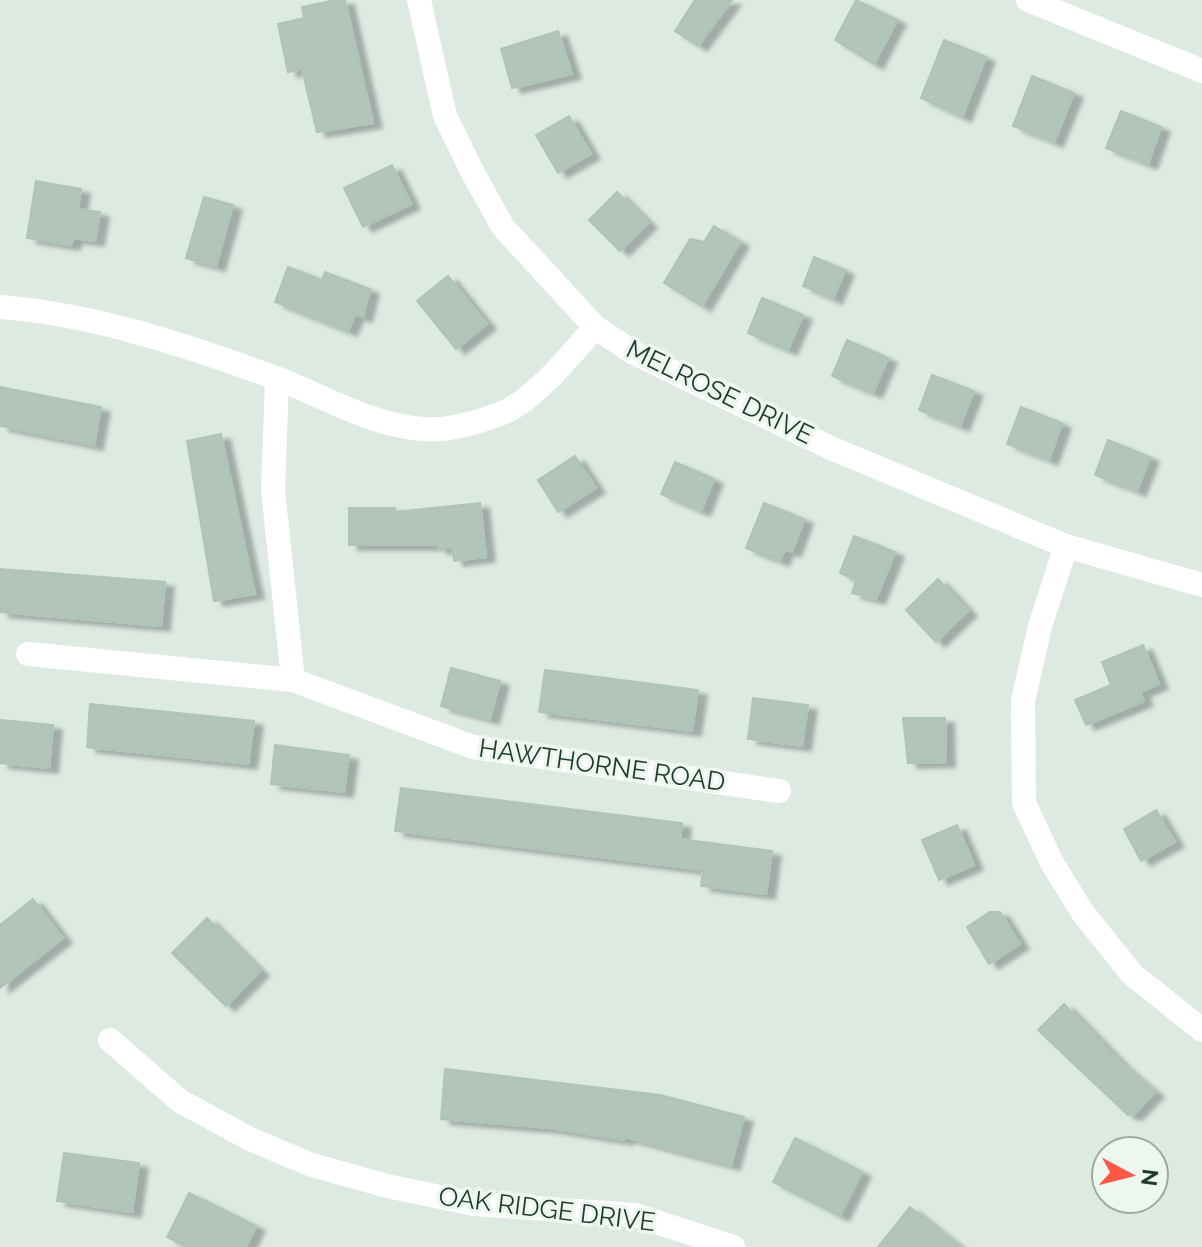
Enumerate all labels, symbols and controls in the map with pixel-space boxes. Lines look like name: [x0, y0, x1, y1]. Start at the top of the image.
street label: MELROSE DRIVE: [622, 334, 818, 450]
street label: HAWTHORNE ROAD: [477, 733, 727, 797]
north arrow: [1090, 1135, 1170, 1215]
text: N: [1136, 1168, 1164, 1187]
street label: OAK RIDGE DRIVE: [437, 1181, 657, 1237]

